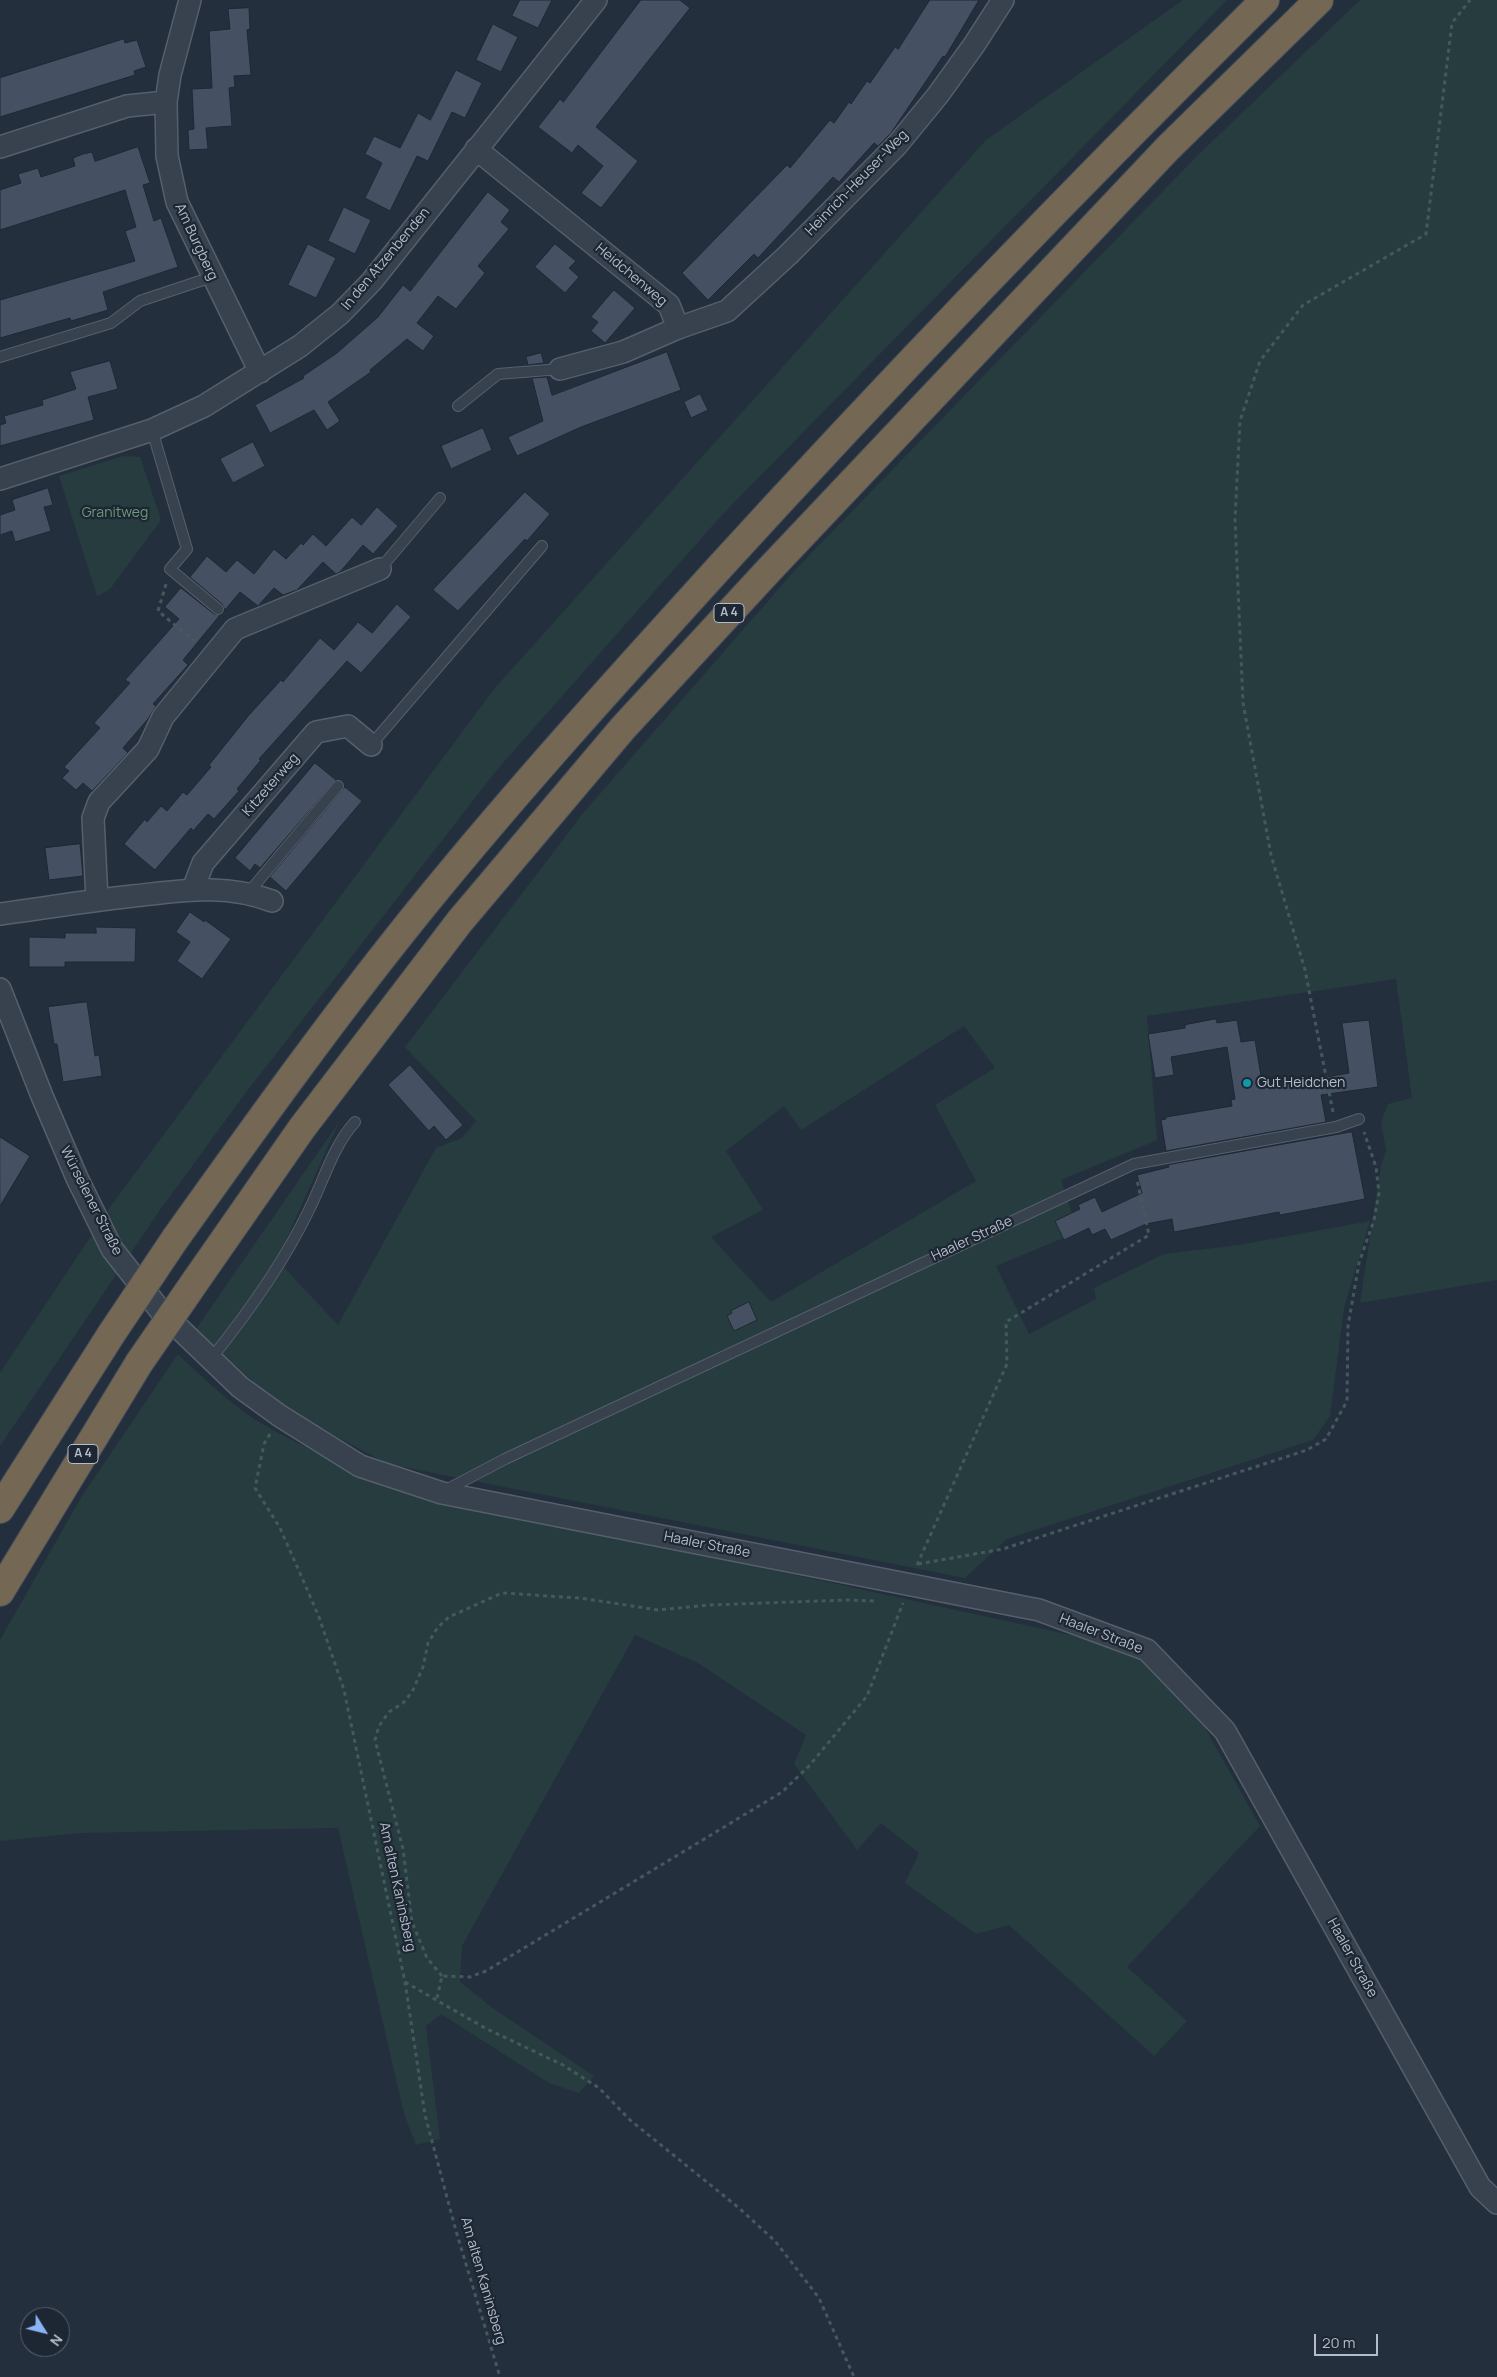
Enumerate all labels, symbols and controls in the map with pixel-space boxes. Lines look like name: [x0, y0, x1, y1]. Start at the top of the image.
street label: Heinrich-Heuser-Weg: [802, 127, 912, 239]
street label: Am Burgberg: [171, 201, 221, 283]
street label: In den Atzenbenden: [338, 204, 434, 314]
street label: Heidchenweg: [592, 240, 670, 310]
park label: Granitweg: [82, 505, 148, 521]
road number: A 4: [714, 604, 744, 622]
street label: Kitzeterweg: [239, 750, 303, 820]
place label: Gut Heidchen: [1257, 1075, 1345, 1091]
marker: Gut Heidchen: [1241, 1077, 1253, 1089]
street label: Würselener Straße: [56, 1144, 126, 1258]
street label: Haaler Straße: [929, 1213, 1015, 1265]
road number: A 4: [68, 1445, 98, 1464]
street label: Haaler Straße: [662, 1528, 752, 1562]
street label: Haaler Straße: [1057, 1610, 1145, 1658]
street label: Am alten Kaninsberg: [375, 1821, 419, 1953]
street label: Haaler Straße: [1323, 1916, 1381, 2000]
street label: Am alten Kaninsberg: [457, 2215, 509, 2347]
north arrow: [20, 2307, 70, 2357]
scale bar: [1317, 2324, 1381, 2356]
text: N: [46, 2331, 67, 2350]
text: 20 m: [1322, 2332, 1355, 2353]

